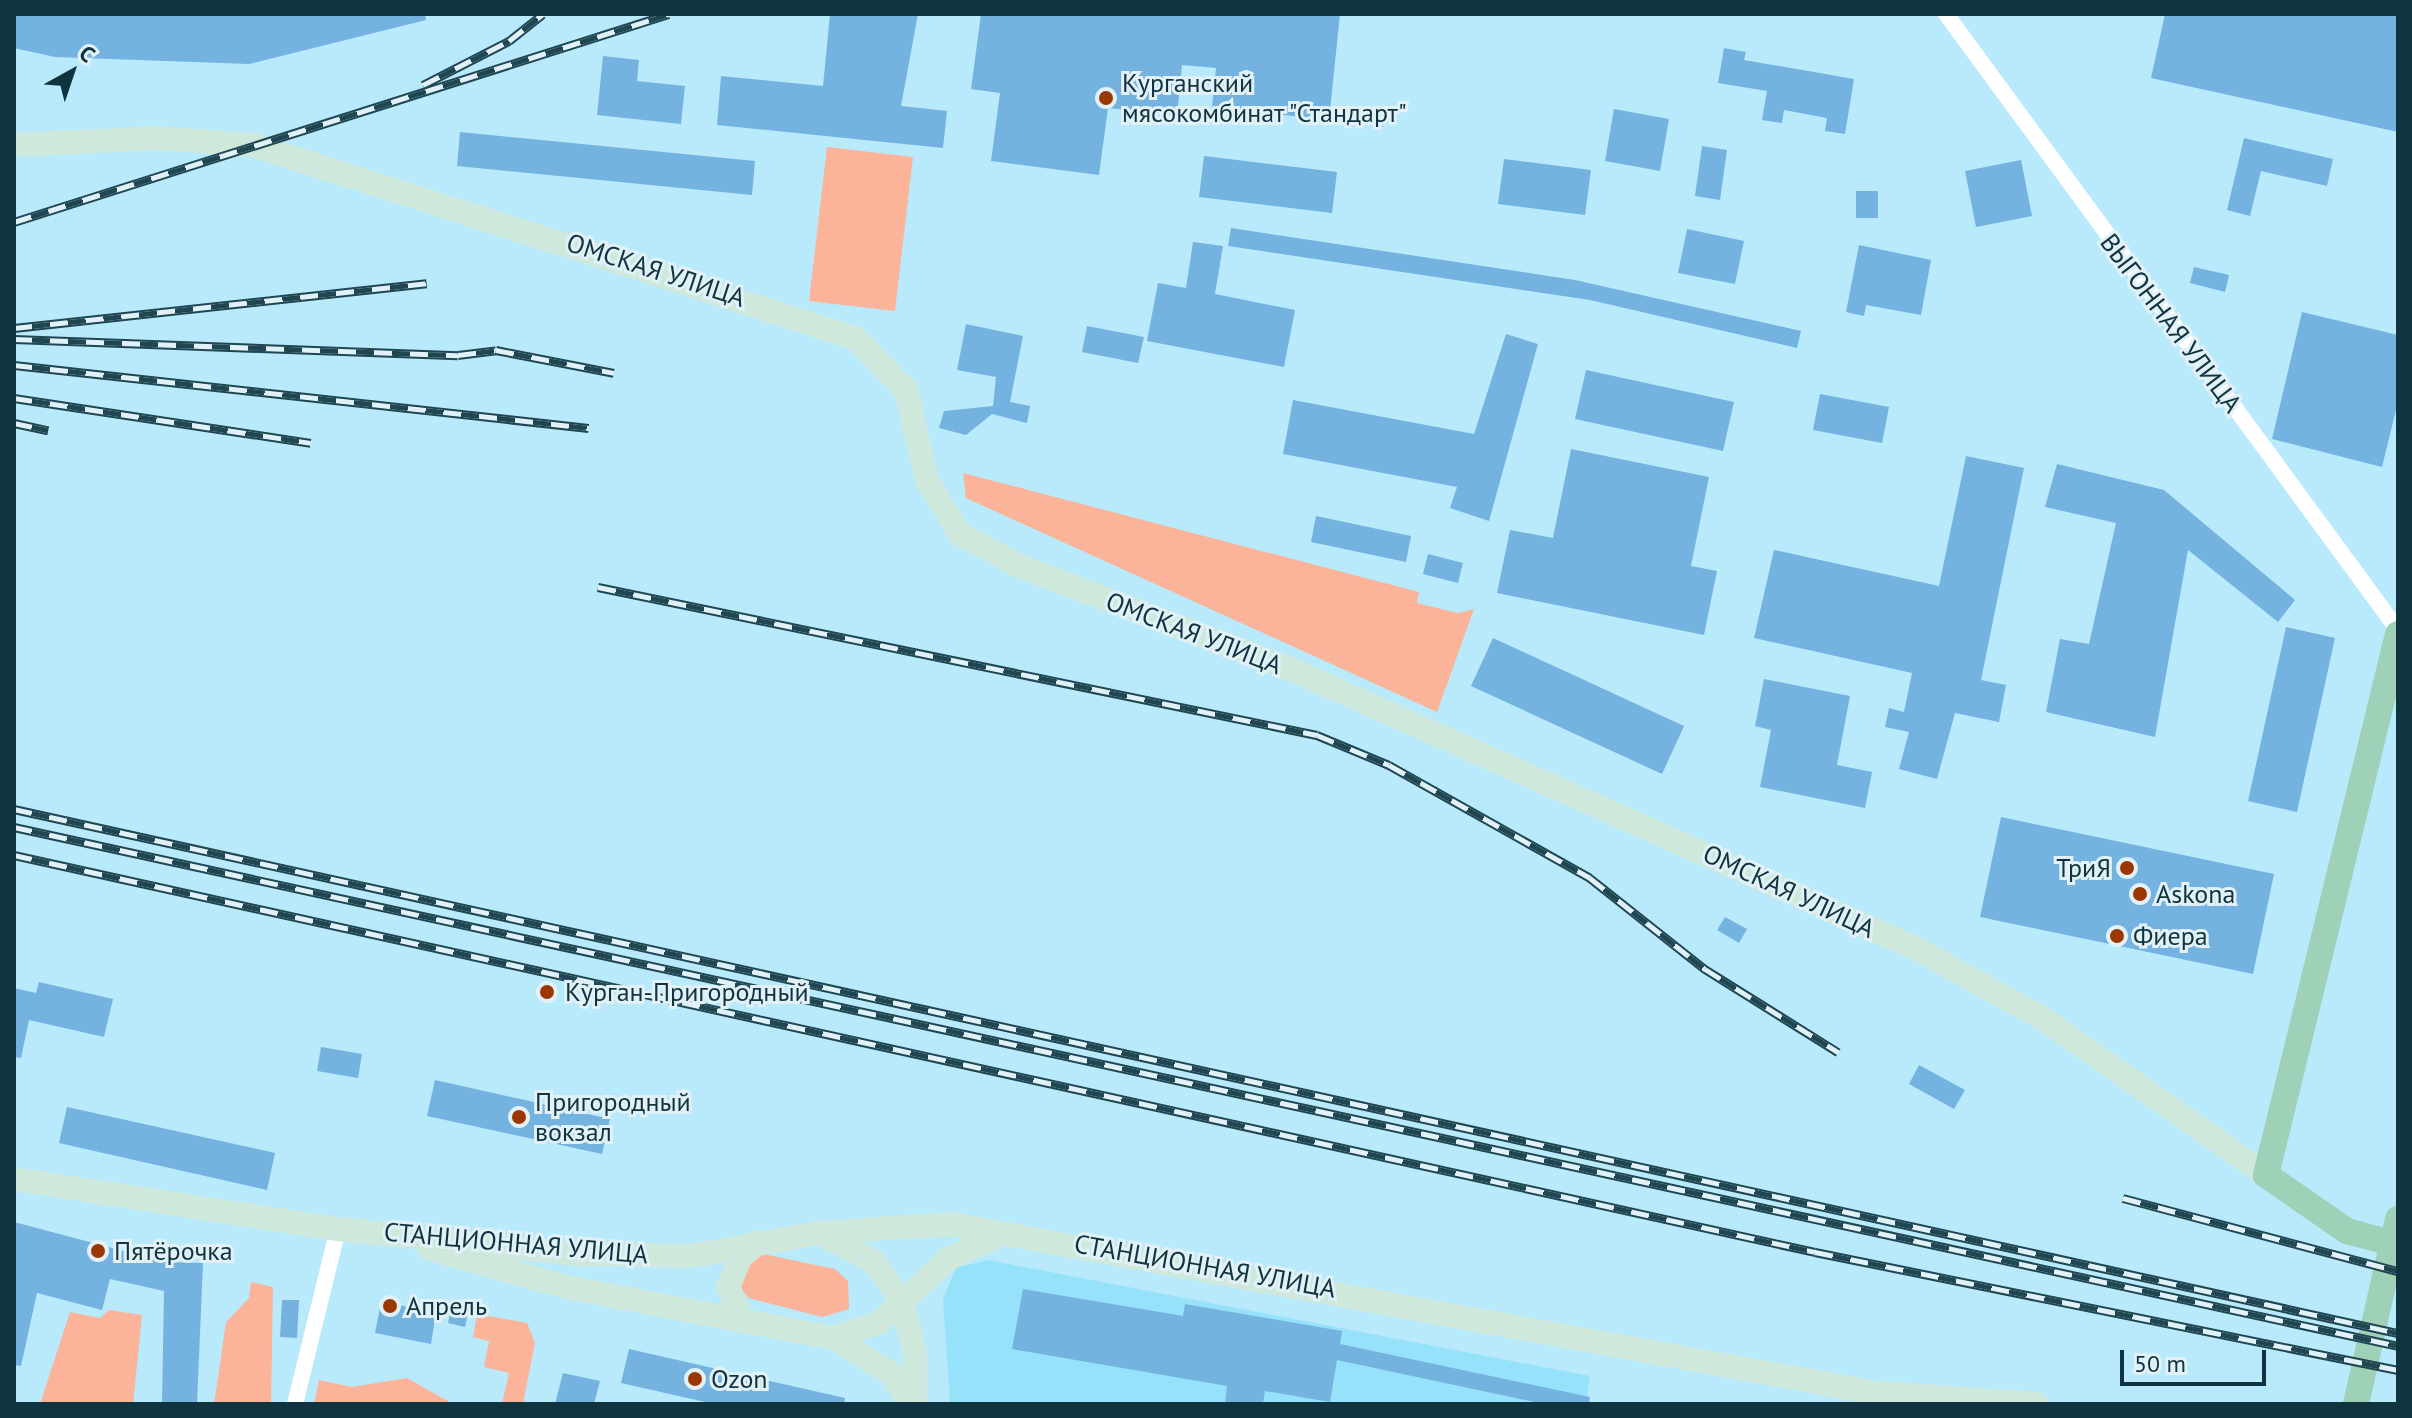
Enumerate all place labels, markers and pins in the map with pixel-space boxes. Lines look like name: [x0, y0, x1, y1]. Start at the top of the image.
place label: Курганский мясокомбинат "Стандарт": [1122, 67, 1409, 128]
marker: Курганский мясокомбинат "Стандарт": [1097, 89, 1115, 107]
place label: ТриЯ: [2056, 852, 2111, 884]
marker: ТриЯ: [2118, 859, 2136, 877]
place label: Askona: [2156, 878, 2235, 910]
marker: Askona: [2131, 885, 2149, 903]
place label: Фиера: [2133, 920, 2208, 952]
marker: Фиера: [2108, 927, 2126, 945]
place label: Курган-Пригородный: [565, 976, 809, 1008]
marker: Курган-Пригородный: [536, 981, 558, 1003]
place label: Пригородный вокзал: [535, 1086, 691, 1148]
marker: Пригородный вокзал: [510, 1108, 528, 1126]
place label: Пятёрочка: [114, 1235, 233, 1267]
marker: Пятёрочка: [89, 1242, 107, 1260]
place label: Апрель: [406, 1290, 487, 1322]
marker: Апрель: [381, 1297, 399, 1315]
place label: Ozon: [711, 1363, 768, 1395]
marker: Ozon: [686, 1370, 704, 1388]

